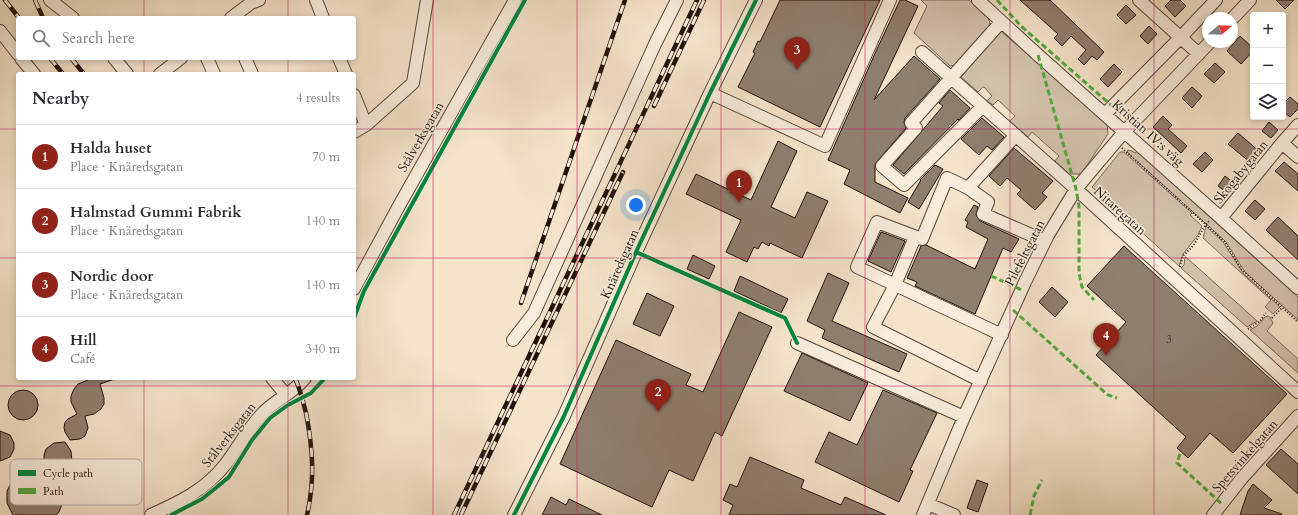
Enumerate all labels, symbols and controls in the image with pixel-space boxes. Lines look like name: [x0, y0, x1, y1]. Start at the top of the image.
north arrow: [1202, 12, 1238, 48]
map controls: [1250, 12, 1286, 120]
button: +: [1250, 12, 1286, 48]
search box: [16, 16, 356, 60]
icon: search: [30, 27, 52, 49]
text: Search here: [62, 28, 135, 48]
pin: 3: [784, 37, 810, 70]
button: −: [1250, 48, 1286, 84]
button: layers: [1250, 84, 1286, 120]
text: Nearby: [32, 87, 89, 110]
text: 4 results: [296, 89, 340, 107]
street label: Kristian IV:s väg: [1108, 96, 1189, 171]
street label: Stålverksgatan: [394, 98, 449, 175]
street label: Skogabygatan: [1210, 136, 1273, 208]
text: Halda huset: [70, 138, 151, 158]
text: 1: [42, 148, 48, 166]
text: 70 m: [312, 148, 340, 166]
text: Place · Knäredsgatan: [70, 158, 183, 176]
pin: 1: [726, 170, 752, 203]
street label: Nitaregatan: [1090, 183, 1151, 240]
your location: [626, 195, 646, 215]
text: Halmstad Gummi Fabrik: [70, 202, 242, 222]
text: 2: [42, 212, 48, 230]
text: 140 m: [306, 212, 340, 230]
street label: Pilefeltsgatan: [1001, 216, 1050, 289]
text: Place · Knäredsgatan: [70, 222, 183, 240]
street label: Knäredsgatan: [597, 226, 644, 302]
text: Nordic door: [70, 266, 153, 286]
text: 3: [42, 276, 48, 294]
text: 140 m: [306, 276, 340, 294]
text: Place · Knäredsgatan: [70, 286, 183, 304]
pin: 4: [1093, 323, 1119, 356]
text: Hill: [70, 330, 97, 350]
house number: 3: [1166, 332, 1172, 347]
text: 4: [42, 340, 48, 358]
text: 340 m: [306, 340, 340, 358]
text: Café: [70, 350, 95, 368]
pin: 2: [645, 379, 671, 412]
street label: Stålverksgatan: [198, 398, 261, 471]
street label: Spetsvinkelgatan: [1208, 415, 1282, 496]
legend: [10, 459, 142, 505]
text: Cycle path: [43, 466, 93, 481]
text: Path: [43, 484, 64, 499]

